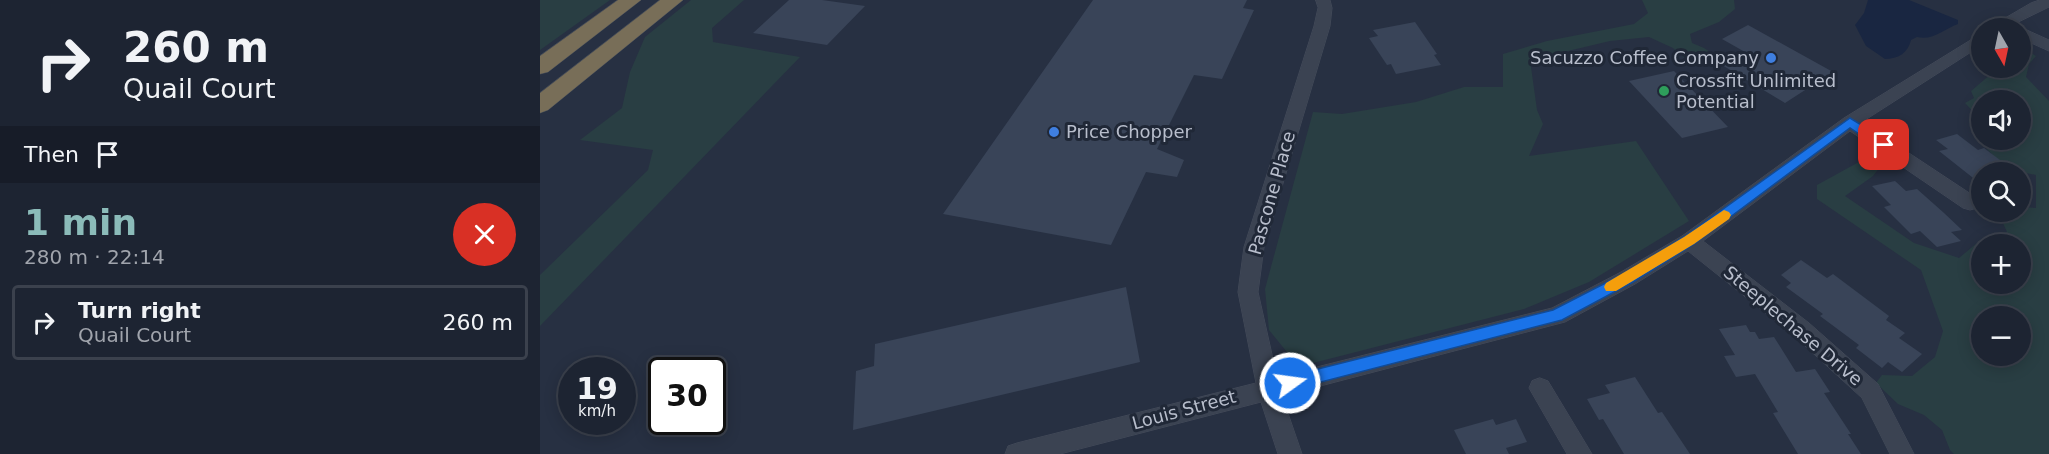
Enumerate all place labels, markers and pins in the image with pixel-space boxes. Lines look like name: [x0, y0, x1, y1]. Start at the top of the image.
place label: Sacuzzo Coffee Company: [1530, 47, 1759, 68]
marker: Sacuzzo Coffee Company: [1764, 51, 1778, 65]
place label: Crossfit Unlimited Potential: [1676, 70, 1836, 112]
marker: Crossfit Unlimited Potential: [1657, 84, 1671, 98]
pin: [1858, 119, 1909, 170]
place label: Price Chopper: [1066, 121, 1193, 142]
marker: Price Chopper: [1047, 125, 1061, 139]

